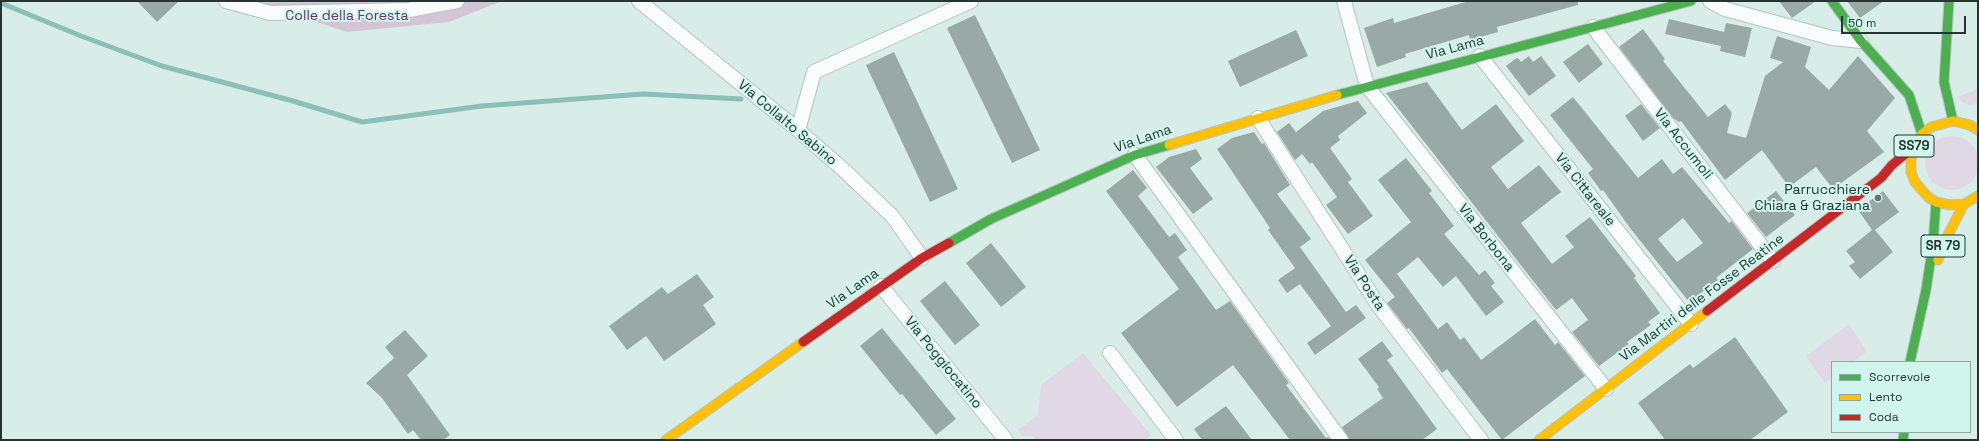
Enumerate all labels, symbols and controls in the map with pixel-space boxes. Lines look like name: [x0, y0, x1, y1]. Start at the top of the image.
park label: Colle della Foresta: [285, 8, 409, 24]
scale bar: [1843, 8, 1968, 34]
text: 50 m: [1848, 15, 1876, 31]
street label: Via Lama: [1424, 32, 1486, 64]
street label: Via Collalto Sabino: [734, 77, 840, 169]
street label: Via Accumoli: [1650, 105, 1716, 183]
street label: Via Lama: [1112, 121, 1174, 157]
road number: SS79: [1894, 135, 1934, 157]
street label: Via Cittareale: [1551, 150, 1619, 230]
place label: Parrucchiere Chiara & Graziana: [1754, 182, 1870, 214]
marker: Parrucchiere Chiara & Graziana: [1873, 193, 1883, 203]
street label: Via Borbona: [1454, 201, 1518, 275]
street label: Via Martiri delle Fosse Reatine: [1616, 231, 1788, 365]
road number: SR 79: [1921, 235, 1965, 257]
street label: Via Posta: [1340, 252, 1388, 314]
street label: Via Lama: [824, 265, 882, 313]
street label: Via Poggiocatino: [901, 314, 985, 412]
legend: [1831, 361, 1971, 433]
text: Scorrevole: [1869, 369, 1930, 385]
text: Lento: [1869, 389, 1903, 405]
text: Coda: [1869, 409, 1899, 425]

